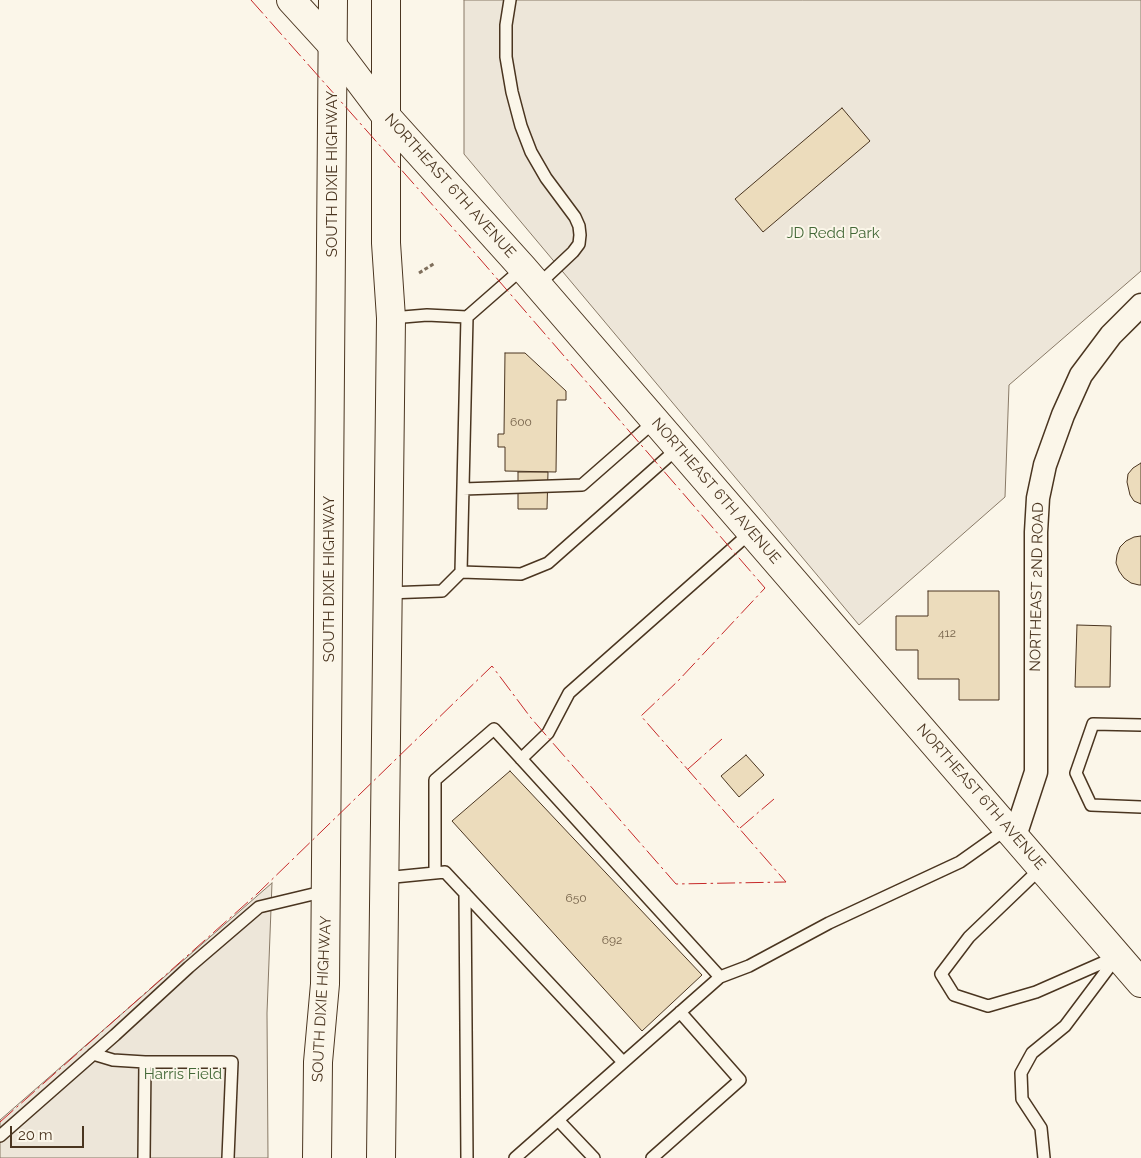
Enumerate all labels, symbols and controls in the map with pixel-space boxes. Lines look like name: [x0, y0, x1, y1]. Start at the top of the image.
street label: SOUTH DIXIE HIGHWAY: [323, 91, 341, 257]
street label: NORTHEAST 6TH AVENUE: [381, 110, 519, 262]
park label: JD Redd Park: [786, 224, 880, 242]
street label: NORTHEAST 6TH AVENUE: [648, 414, 784, 568]
house number: 600: [510, 415, 532, 429]
street label: SOUTH DIXIE HIGHWAY: [320, 496, 338, 662]
street label: NORTHEAST 2ND ROAD: [1027, 502, 1047, 672]
house number: 412: [938, 626, 956, 640]
street label: NORTHEAST 6TH AVENUE: [913, 720, 1049, 874]
house number: 650: [565, 891, 587, 905]
street label: SOUTH DIXIE HIGHWAY: [309, 915, 335, 1083]
house number: 692: [602, 933, 622, 947]
park label: Harris Field: [144, 1065, 222, 1083]
scale bar: [12, 1116, 86, 1148]
text: 20 m: [18, 1126, 53, 1144]

